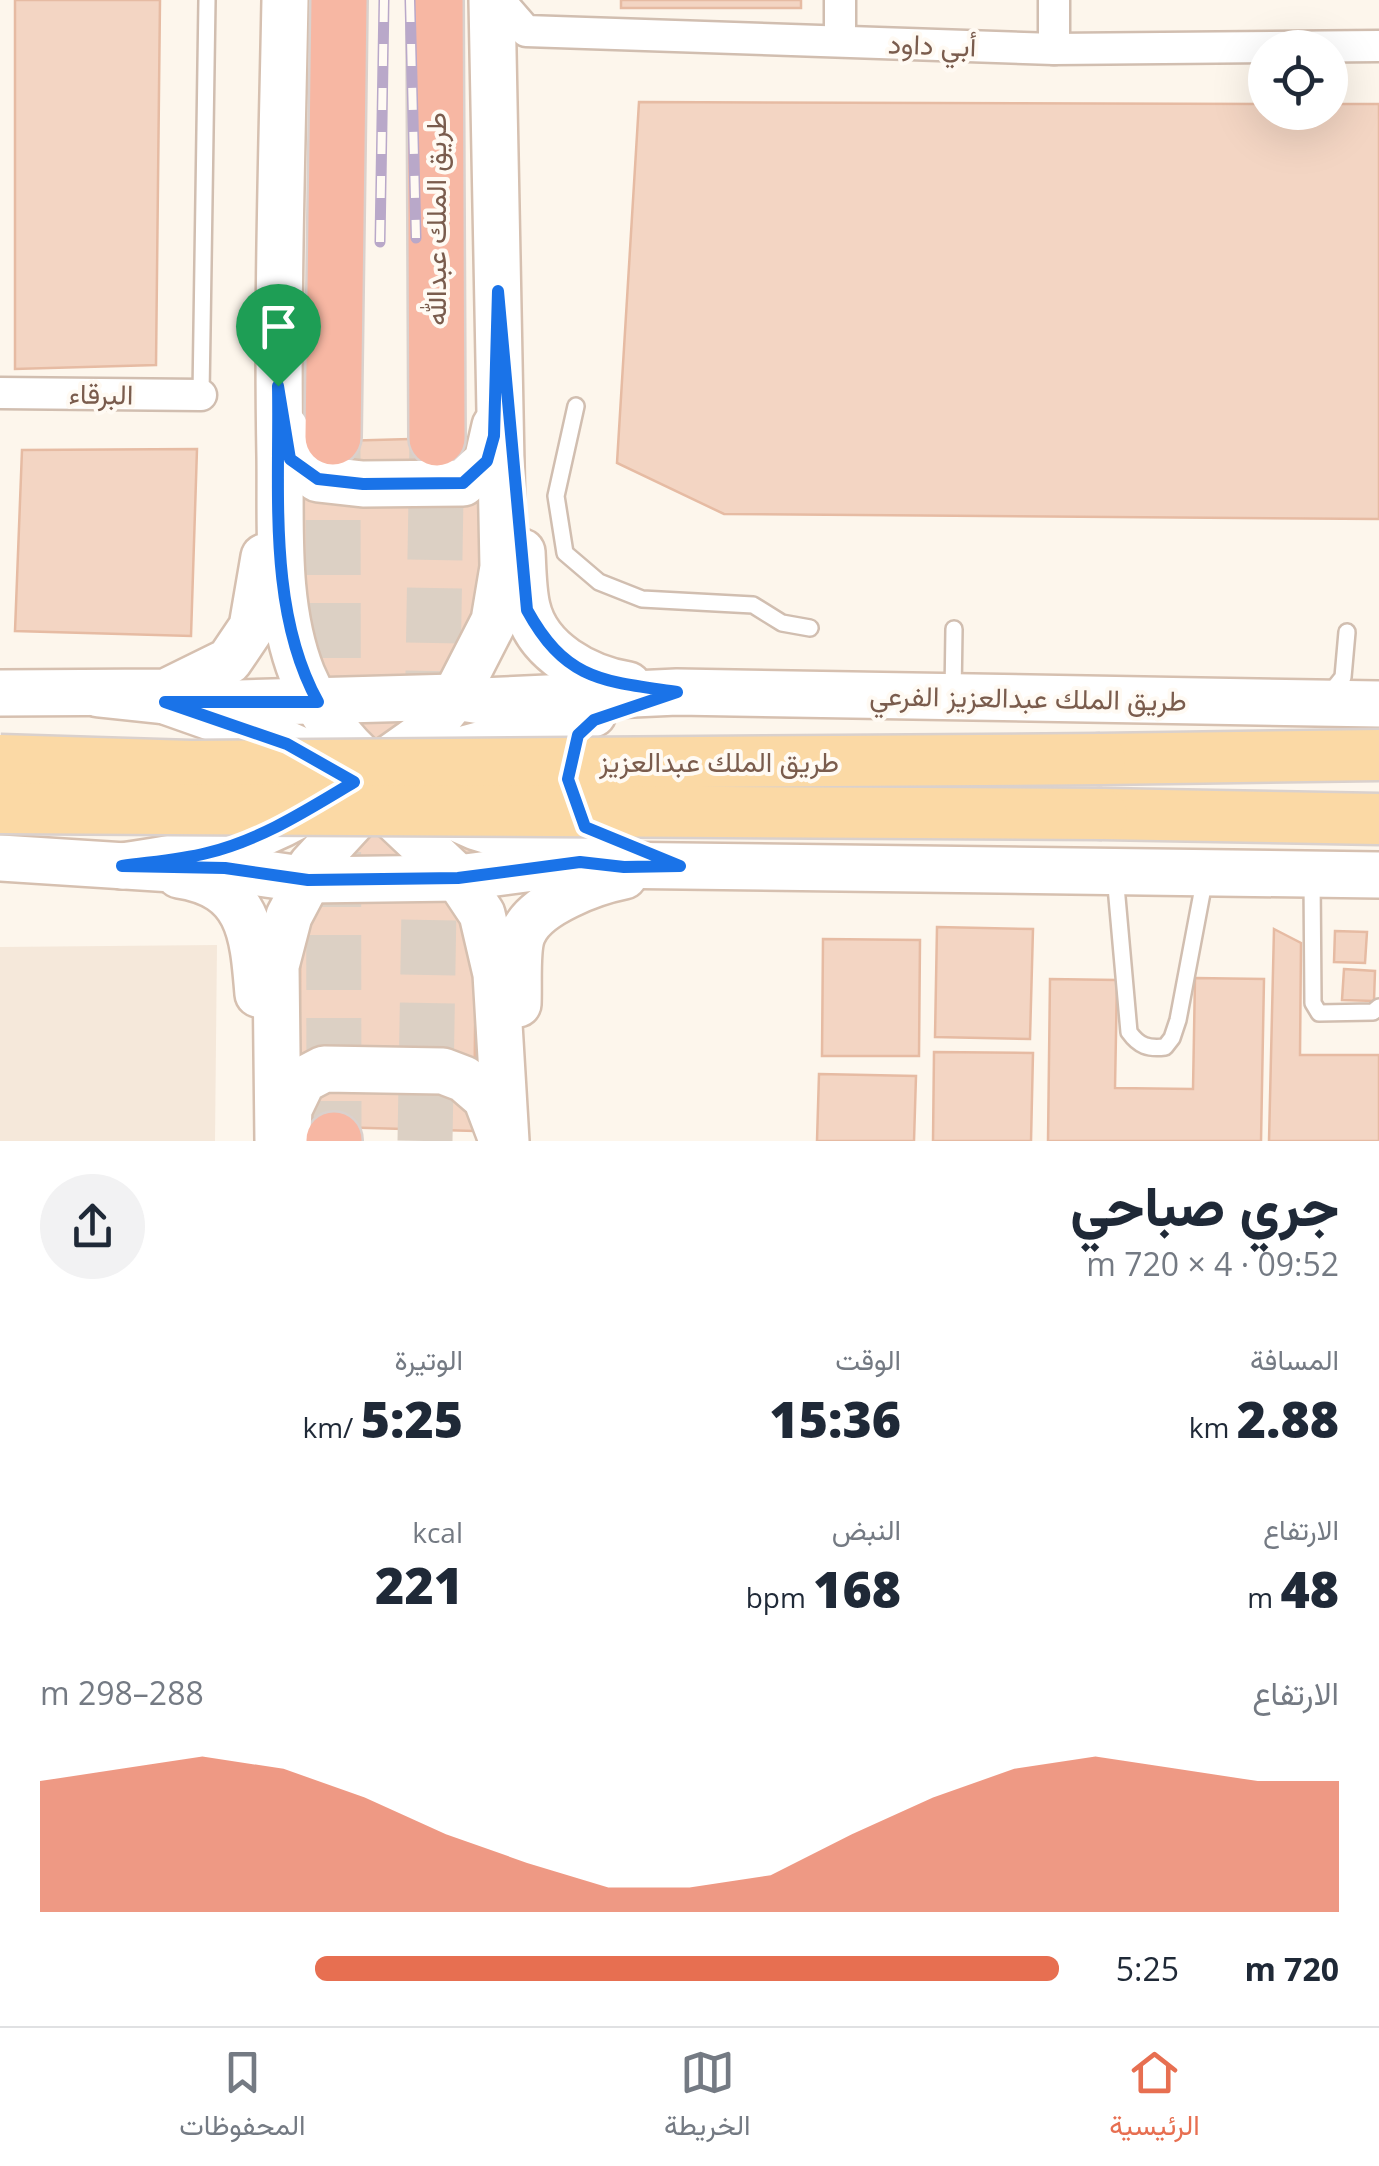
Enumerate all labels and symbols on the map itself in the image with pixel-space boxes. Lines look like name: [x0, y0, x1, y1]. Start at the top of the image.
street label: أبي داود: [887, 23, 977, 70]
street label: طريق الملك عبدالله: [416, 112, 454, 326]
pin: [236, 284, 321, 387]
street label: البرقاء: [68, 373, 134, 413]
street label: طريق الملك عبدالعزيز الفرعي: [869, 675, 1187, 724]
street label: طريق الملك عبدالعزيز: [598, 742, 839, 780]

